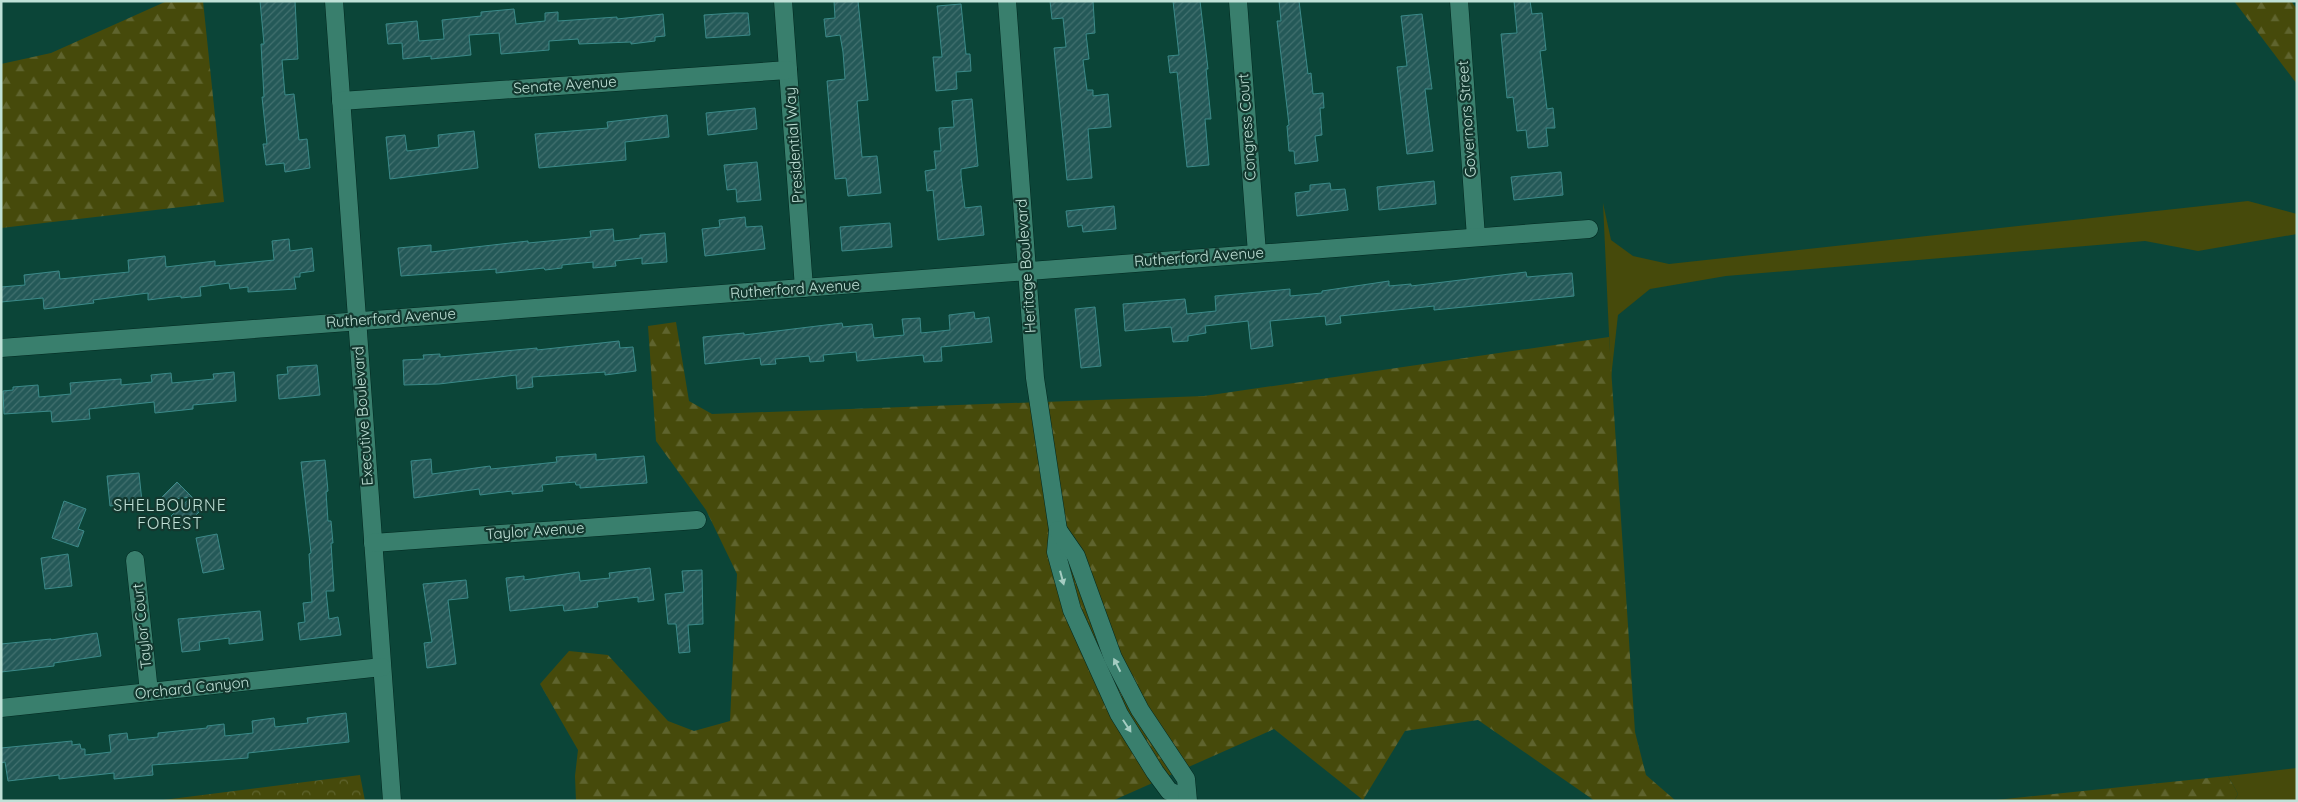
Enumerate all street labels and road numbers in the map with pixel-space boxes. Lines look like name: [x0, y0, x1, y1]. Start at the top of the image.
street label: Governors Street: [1453, 60, 1480, 178]
street label: Senate Avenue: [513, 71, 617, 98]
street label: Congress Court: [1233, 73, 1260, 181]
street label: Presidential Way: [780, 86, 807, 204]
street label: Heritage Boulevard: [1011, 198, 1040, 334]
street label: Rutherford Avenue: [1133, 242, 1265, 271]
street label: Rutherford Avenue: [729, 274, 861, 303]
street label: Rutherford Avenue: [325, 303, 457, 332]
street label: Executive Boulevard: [348, 346, 377, 486]
street label: Taylor Avenue: [485, 518, 585, 543]
street label: Taylor Court: [128, 582, 155, 670]
street label: Orchard Canyon: [134, 672, 250, 703]

